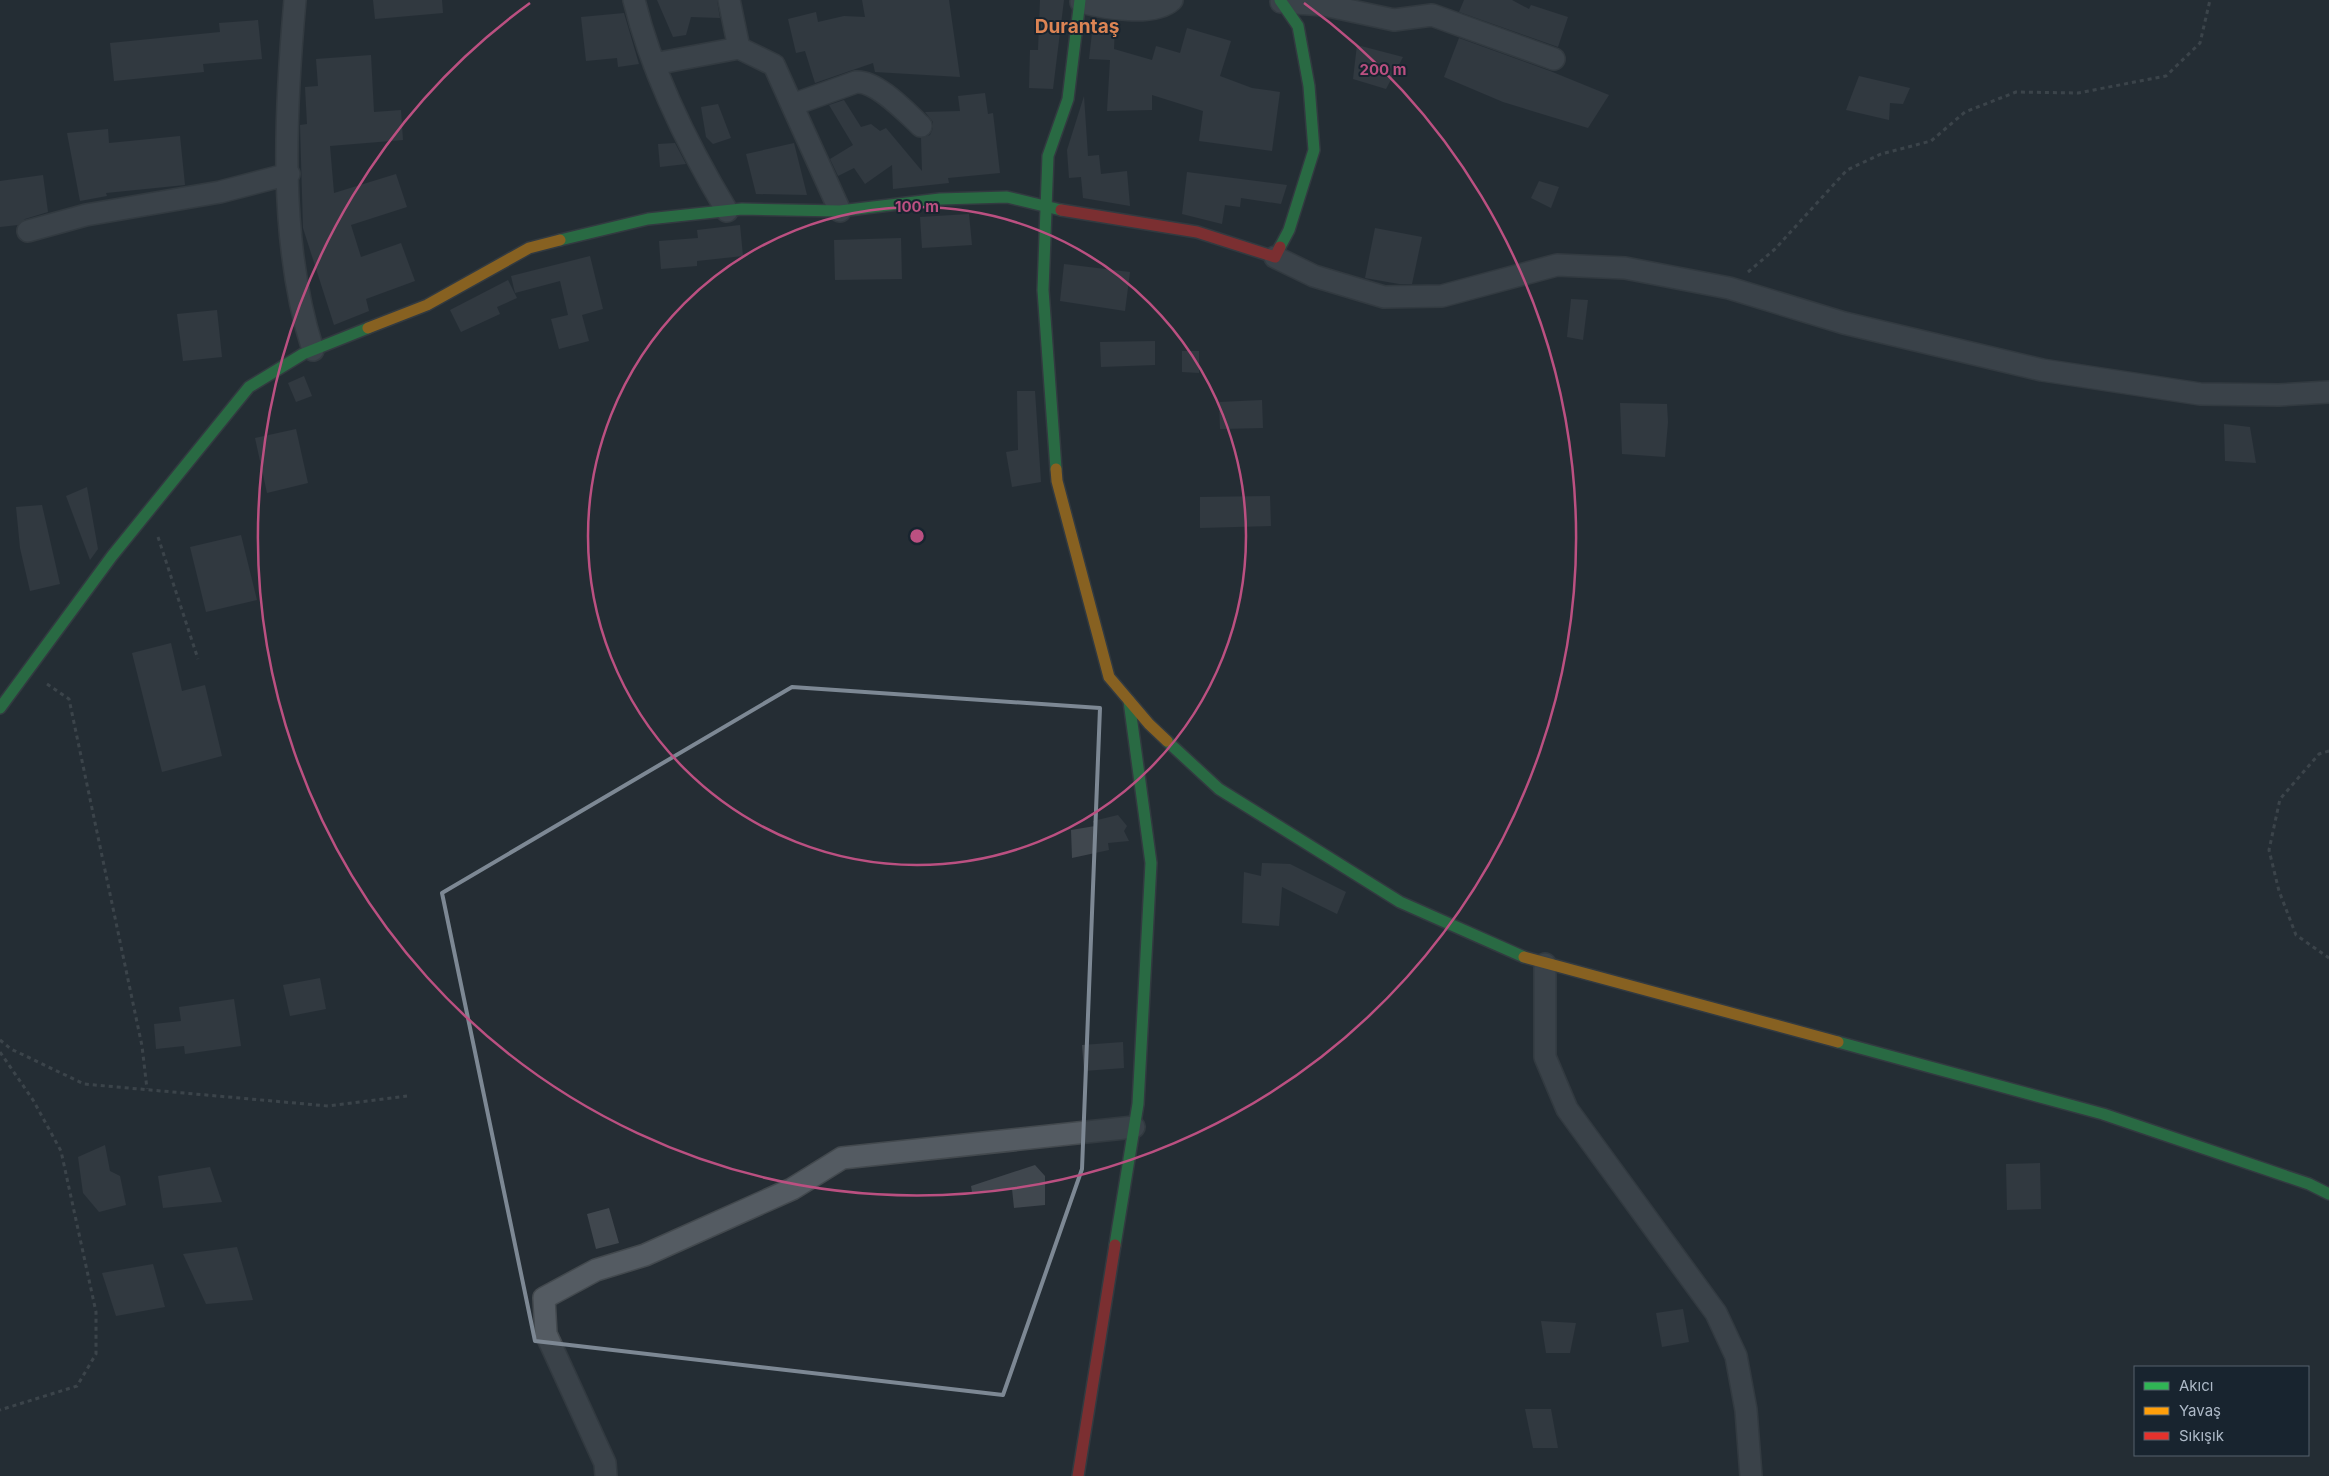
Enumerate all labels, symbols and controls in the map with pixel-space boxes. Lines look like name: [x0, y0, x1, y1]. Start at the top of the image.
district label: Durantaş: [1035, 15, 1119, 38]
text: 200 m: [1360, 60, 1406, 79]
text: 100 m: [895, 197, 939, 216]
centre of rings: [908, 527, 926, 545]
legend: [2134, 1366, 2309, 1456]
text: Akıcı: [2179, 1376, 2213, 1395]
text: Yavaş: [2179, 1401, 2221, 1420]
text: Sıkışık: [2179, 1426, 2225, 1445]

